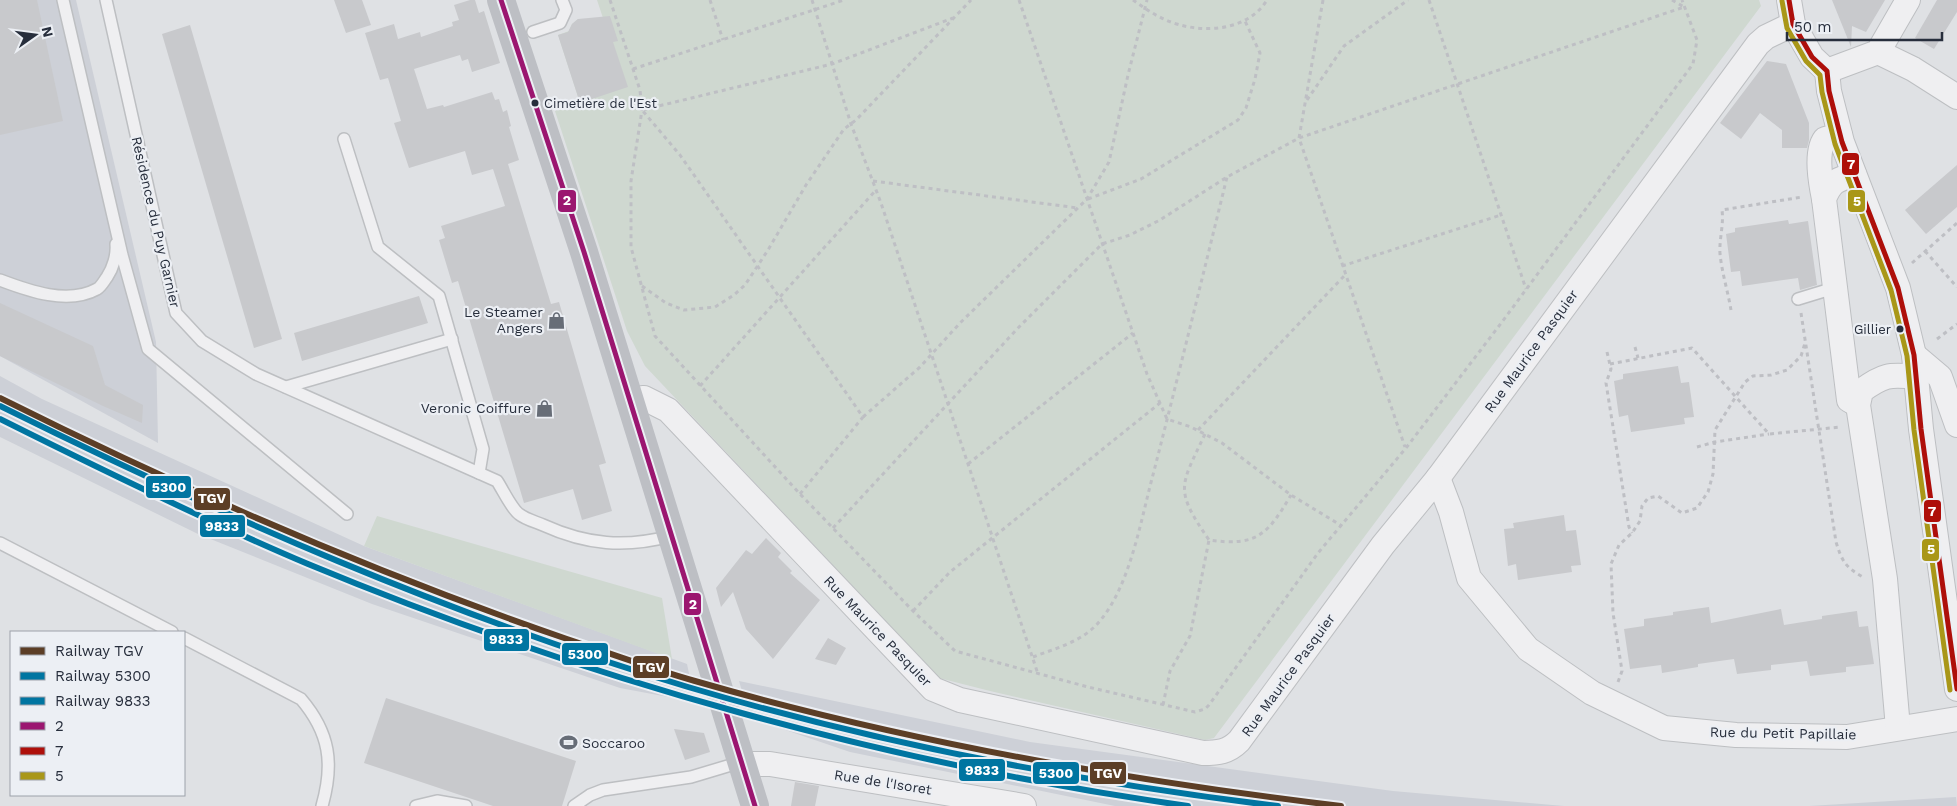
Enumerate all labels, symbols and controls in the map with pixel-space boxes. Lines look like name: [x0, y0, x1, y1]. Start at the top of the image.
north arrow: [10, 10, 60, 60]
scale bar: [1787, 10, 1942, 42]
text: 50 m: [1794, 18, 1831, 36]
text: N: [39, 25, 57, 39]
place label: Cimetière de l'Est: [544, 96, 657, 111]
marker: Cimetière de l'Est: [530, 98, 540, 108]
street label: Résidence du Puy Garnier: [128, 135, 184, 310]
line badge: 7: [1841, 152, 1860, 176]
text: 7: [1847, 156, 1856, 172]
line badge: 2: [557, 189, 577, 213]
line badge: 5: [1847, 189, 1866, 213]
text: 2: [563, 192, 571, 208]
text: 5: [1853, 193, 1861, 209]
street label: Rue Maurice Pasquier: [1481, 286, 1581, 416]
place label: Le Steamer Angers: [464, 304, 543, 336]
shop icon: Le Steamer Angers: [547, 310, 567, 330]
place label: Gillier: [1854, 322, 1891, 337]
marker: Gillier: [1895, 324, 1905, 334]
shop icon: Veronic Coiffure: [535, 398, 555, 418]
place label: Veronic Coiffure: [421, 400, 531, 416]
line badge: 5300: [145, 475, 192, 499]
text: 5300: [152, 479, 186, 495]
line badge: TGV: [193, 487, 231, 511]
text: TGV: [198, 490, 227, 506]
line badge: 7: [1923, 499, 1942, 523]
text: 7: [1928, 503, 1937, 519]
line badge: 9833: [199, 514, 246, 538]
text: 9833: [205, 518, 239, 534]
line badge: 5: [1921, 538, 1940, 562]
text: 5: [1927, 541, 1935, 557]
street label: Rue Maurice Pasquier: [821, 572, 935, 690]
line badge: 2: [683, 592, 702, 616]
text: 2: [689, 596, 697, 612]
street label: Rue Maurice Pasquier: [1238, 610, 1338, 740]
line badge: 9833: [483, 628, 530, 652]
legend: [10, 631, 185, 796]
text: 9833: [489, 631, 523, 647]
text: Railway TGV: [55, 642, 144, 660]
line badge: 5300: [561, 642, 609, 666]
text: 5300: [568, 646, 602, 662]
line badge: TGV: [632, 655, 670, 679]
text: TGV: [637, 659, 666, 675]
text: Railway 5300: [55, 667, 151, 685]
text: Railway 9833: [55, 692, 150, 710]
text: 2: [55, 717, 64, 735]
street label: Rue du Petit Papillaie: [1710, 724, 1856, 742]
sports icon: Soccaroo: [558, 733, 578, 753]
place label: Soccaroo: [582, 735, 645, 751]
text: 7: [55, 742, 63, 760]
line badge: 9833: [958, 758, 1006, 782]
line badge: 5300: [1032, 761, 1080, 785]
line badge: TGV: [1089, 761, 1127, 785]
text: 9833: [965, 762, 999, 778]
text: 5300: [1039, 765, 1073, 781]
text: TGV: [1094, 765, 1123, 781]
street label: Rue de l'Isoret: [833, 766, 933, 798]
text: 5: [55, 767, 64, 785]

